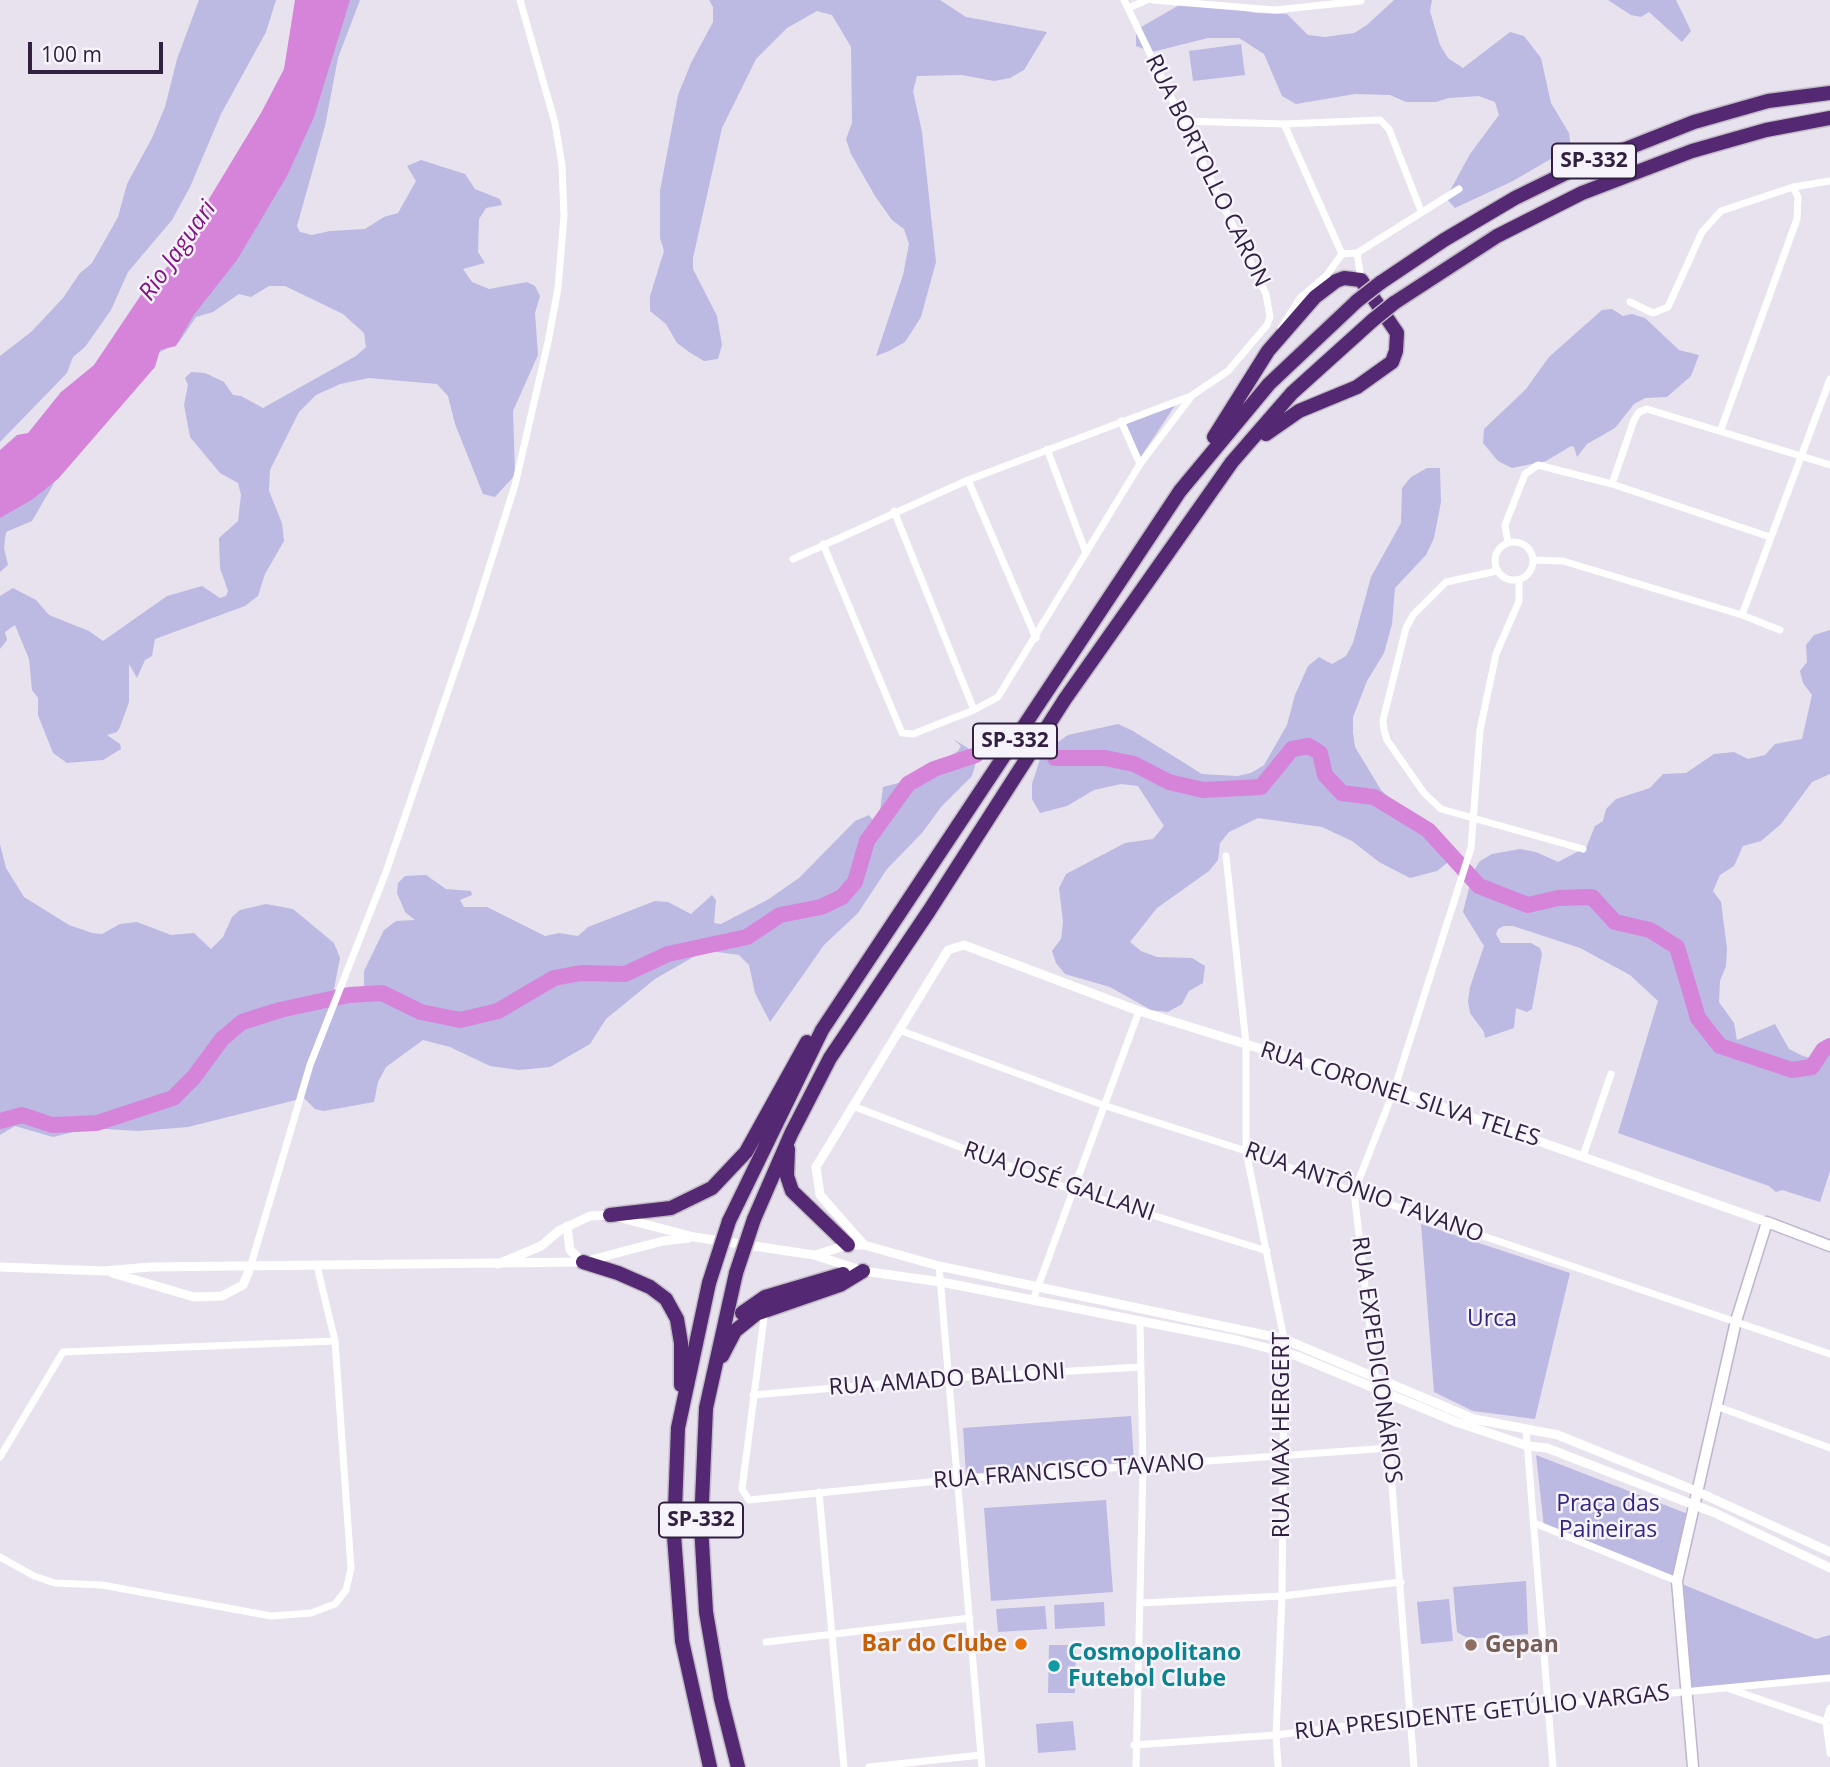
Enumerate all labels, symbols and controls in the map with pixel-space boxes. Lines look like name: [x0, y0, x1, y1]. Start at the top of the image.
scale bar: [32, 28, 166, 72]
text: 100 m: [41, 40, 102, 68]
street label: RUA BORTOLLO CARON: [1139, 50, 1275, 292]
road number: SP-332: [1552, 144, 1636, 178]
water label: Rio Jaguari: [133, 196, 223, 306]
road number: SP-332: [973, 724, 1057, 758]
street label: RUA CORONEL SILVA TELES: [1257, 1037, 1543, 1153]
street label: RUA JOSÉ GALLANI: [960, 1136, 1158, 1228]
street label: RUA ANTÔNIO TAVANO: [1241, 1137, 1487, 1249]
street label: RUA EXPEDICIONÁRIOS: [1345, 1235, 1407, 1485]
park label: Urca: [1467, 1305, 1517, 1333]
street label: RUA MAX HERGERT: [1268, 1332, 1296, 1538]
street label: RUA AMADO BALLONI: [828, 1358, 1066, 1402]
street label: RUA FRANCISCO TAVANO: [932, 1449, 1206, 1495]
park label: Praça das Paineiras: [1556, 1490, 1660, 1544]
road number: SP-332: [659, 1502, 743, 1538]
place label: Bar do Clube: [862, 1630, 1007, 1658]
place label: Gepan: [1485, 1631, 1559, 1659]
marker: Bar do Clube: [1013, 1636, 1029, 1652]
marker: Gepan: [1463, 1637, 1479, 1653]
place label: Cosmopolitano Futebol Clube: [1068, 1639, 1241, 1693]
marker: Cosmopolitano Futebol Clube: [1046, 1658, 1062, 1674]
street label: RUA PRESIDENTE GETÚLIO VARGAS: [1293, 1680, 1671, 1746]

